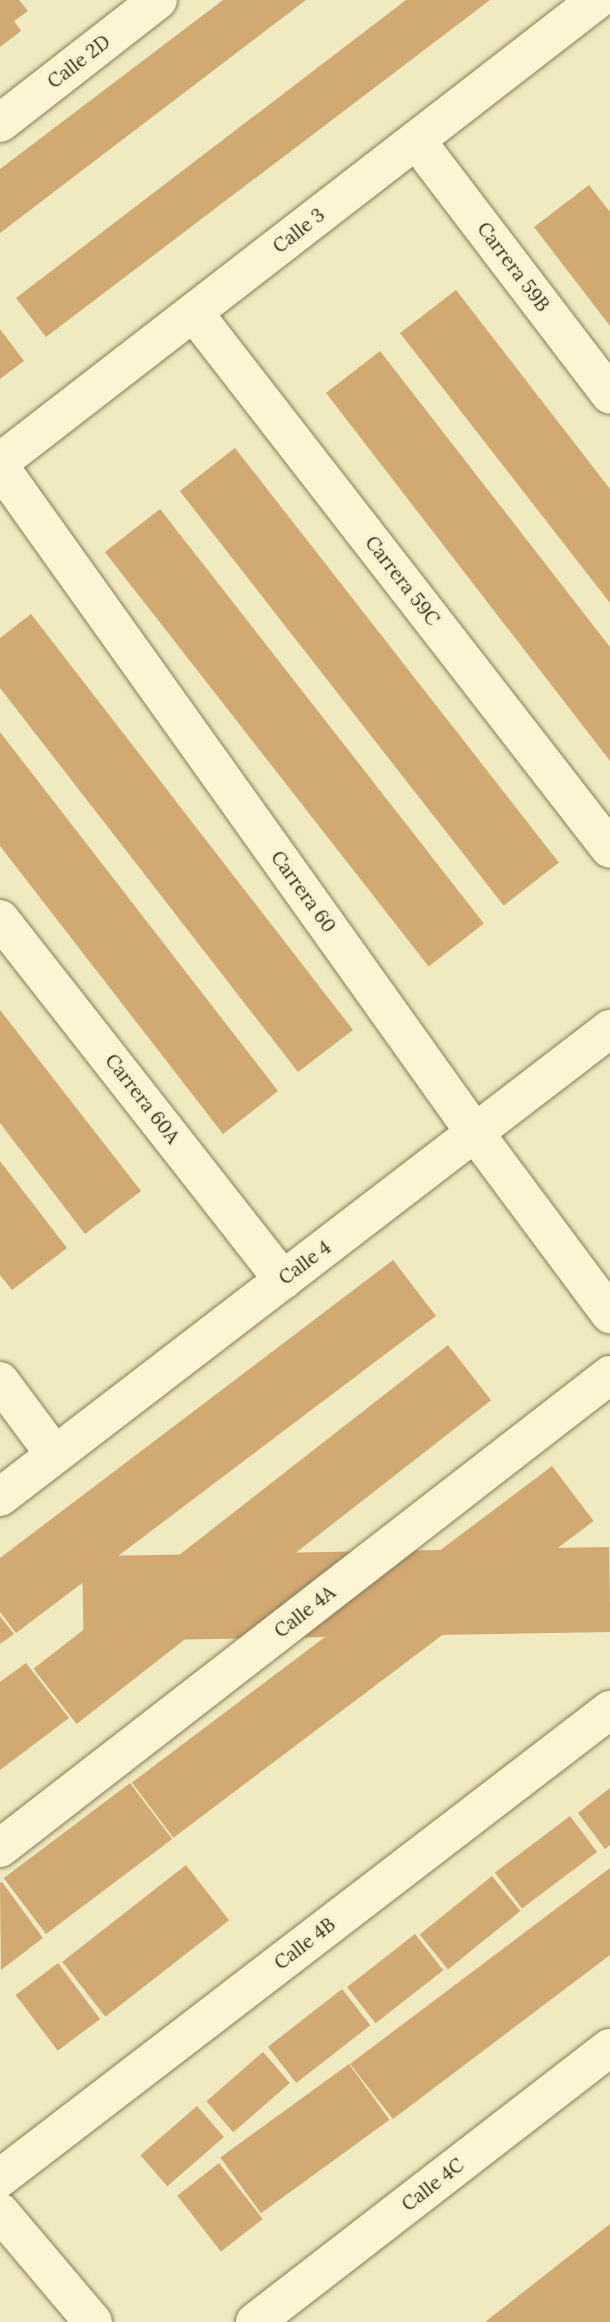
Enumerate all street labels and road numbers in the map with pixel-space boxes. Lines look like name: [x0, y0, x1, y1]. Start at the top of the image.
street label: Calle 2D: [43, 31, 115, 93]
street label: Calle 3: [269, 204, 329, 258]
street label: Carrera 59B: [472, 218, 554, 316]
street label: Carrera 59C: [360, 532, 444, 630]
street label: Carrera 60: [266, 847, 340, 937]
street label: Carrera 60A: [100, 1050, 184, 1148]
street label: Calle 4: [275, 1236, 335, 1290]
street label: Calle 4A: [270, 1581, 340, 1643]
street label: Calle 4B: [270, 1913, 340, 1975]
street label: Calle 4C: [397, 2154, 469, 2216]

